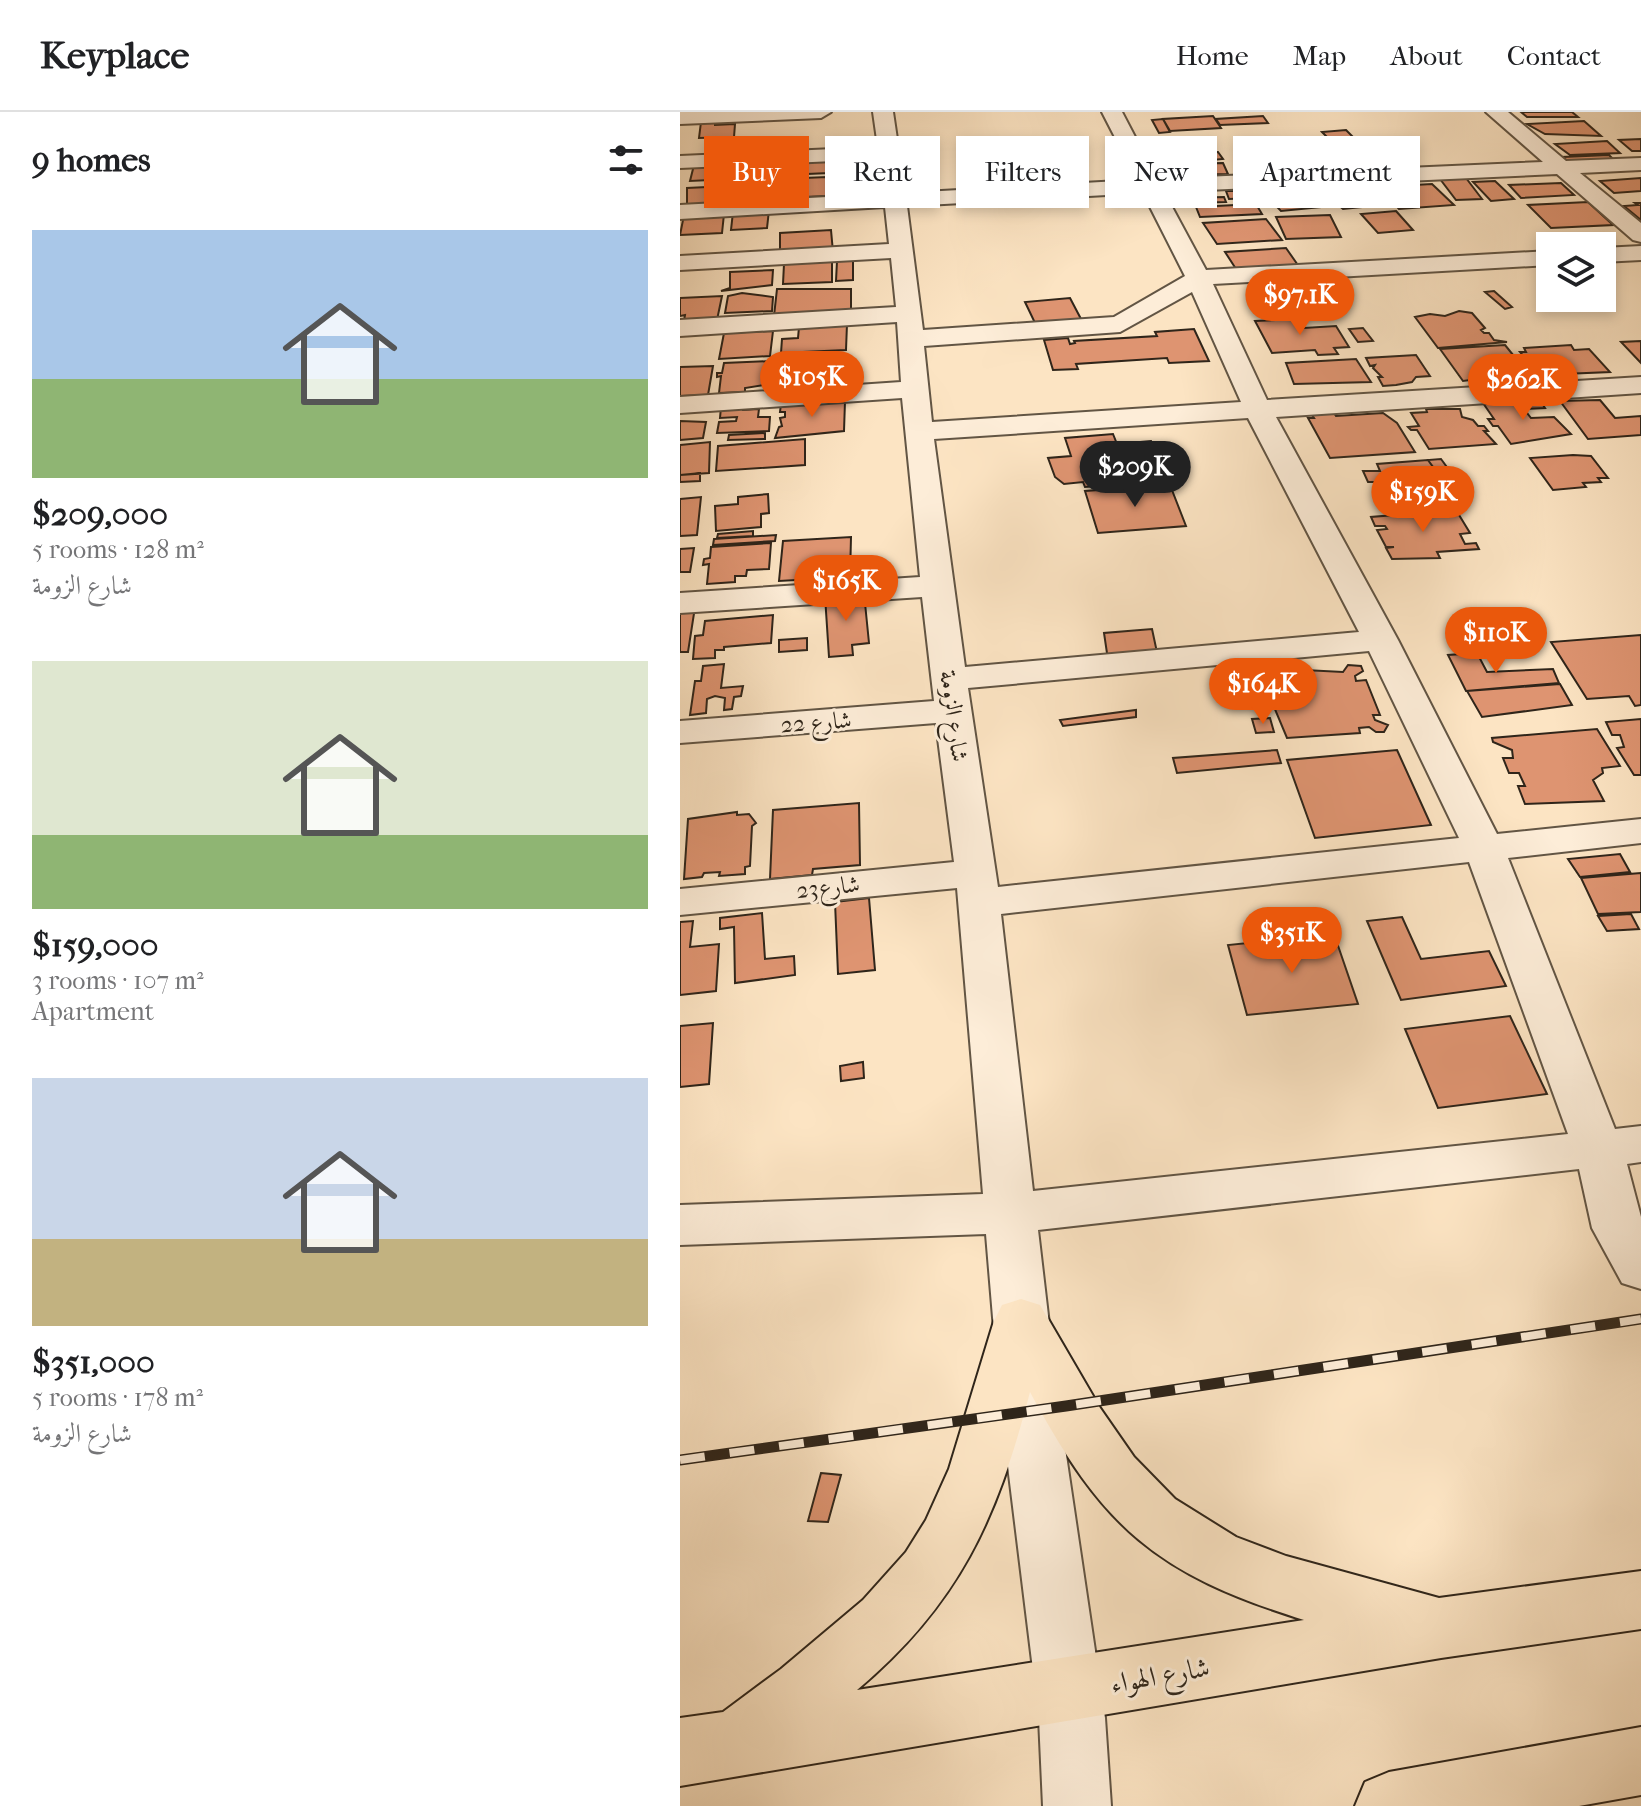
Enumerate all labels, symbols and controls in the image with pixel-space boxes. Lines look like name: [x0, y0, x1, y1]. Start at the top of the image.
text: Keyplace: [40, 33, 189, 78]
text: Home: [1176, 39, 1249, 72]
text: Map: [1293, 39, 1346, 72]
text: About: [1390, 39, 1463, 72]
text: Contact: [1507, 39, 1601, 72]
chip: Buy: [704, 136, 809, 208]
chip: Rent: [825, 136, 940, 208]
chip: Filters: [956, 136, 1089, 208]
chip: New: [1105, 136, 1217, 208]
chip: Apartment: [1233, 136, 1420, 208]
icon: filters: [604, 138, 648, 182]
text: 9 homes: [32, 140, 151, 180]
map controls: [1536, 232, 1616, 312]
button: layers: [1536, 232, 1616, 312]
pin: $97.1K: [1235, 269, 1365, 337]
text: $97.1K: [1263, 279, 1337, 310]
icon: home: [268, 282, 412, 426]
pin: $105K: [756, 351, 868, 419]
pin: $262K: [1467, 354, 1579, 422]
text: $105K: [778, 361, 846, 392]
text: $262K: [1486, 364, 1560, 395]
pin: $209K: [1079, 441, 1191, 509]
text: $209K: [1098, 451, 1172, 482]
pin: $159K: [1367, 466, 1479, 534]
text: $159K: [1389, 476, 1457, 507]
text: $209,000: [32, 494, 168, 534]
text: 5 rooms · 128 m²: [32, 534, 204, 565]
pin: $165K: [790, 555, 902, 623]
text: $165K: [812, 565, 880, 596]
text: شارع الزومة: [32, 570, 132, 601]
pin: $110K: [1440, 607, 1552, 675]
text: $110K: [1463, 617, 1529, 648]
pin: $164K: [1207, 658, 1319, 726]
street label: شارع الزومة: [928, 668, 974, 764]
text: $164K: [1227, 668, 1299, 699]
street label: شارع 22: [779, 706, 853, 744]
icon: home: [268, 713, 412, 857]
street label: شارع23: [795, 870, 862, 910]
pin: $351K: [1236, 907, 1348, 975]
text: $351K: [1260, 917, 1324, 948]
text: $159,000: [32, 925, 159, 965]
text: 3 rooms · 107 m²: [32, 965, 204, 996]
text: Apartment: [32, 996, 154, 1027]
icon: home: [268, 1130, 412, 1274]
text: $351,000: [32, 1342, 155, 1382]
text: 5 rooms · 178 m²: [32, 1382, 203, 1413]
text: شارع الزومة: [32, 1418, 132, 1449]
street label: شارع الهواء: [1108, 1650, 1213, 1707]

